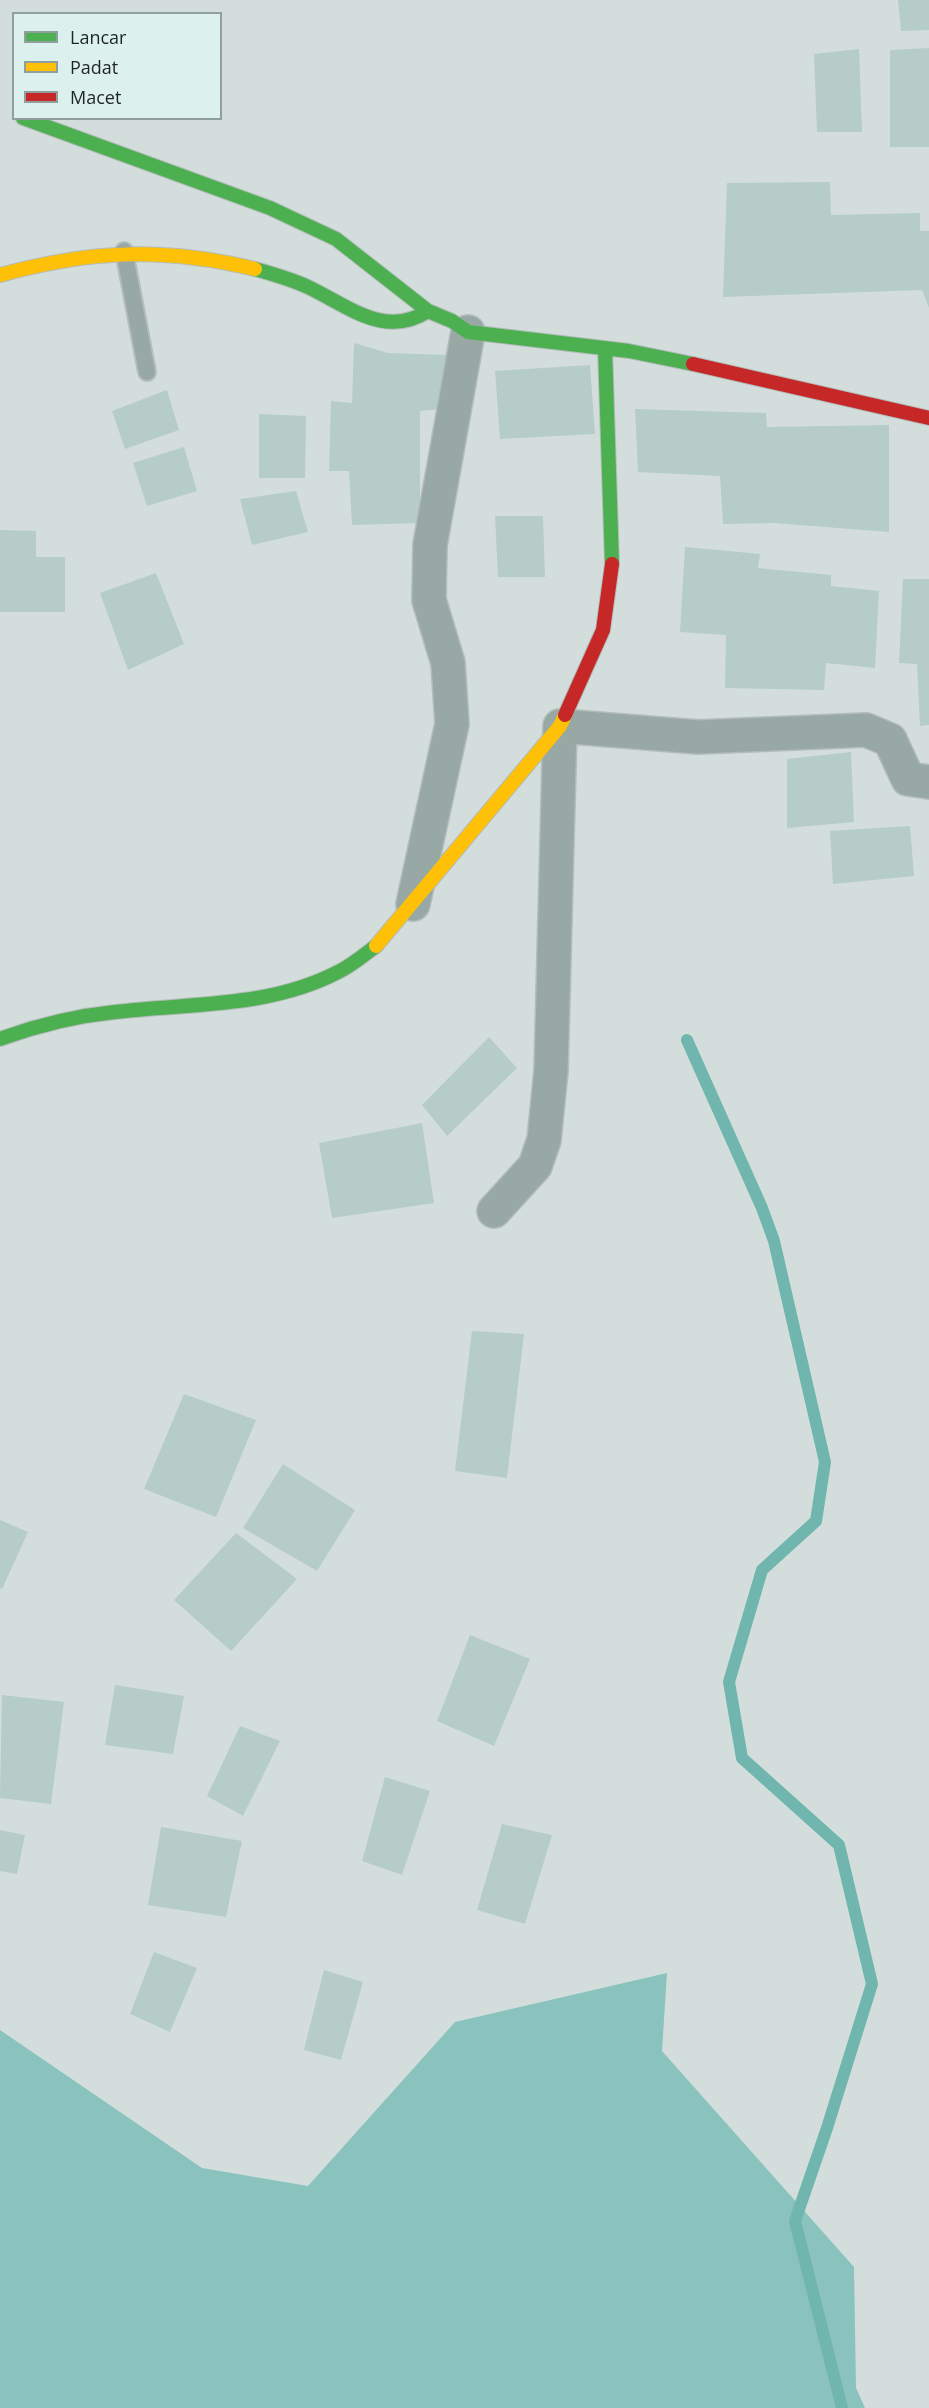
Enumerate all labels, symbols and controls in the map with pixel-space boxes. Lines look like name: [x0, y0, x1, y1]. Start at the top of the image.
legend: [12, 12, 222, 120]
text: Lancar: [70, 25, 126, 49]
text: Padat: [70, 55, 118, 79]
text: Macet: [70, 85, 121, 109]

